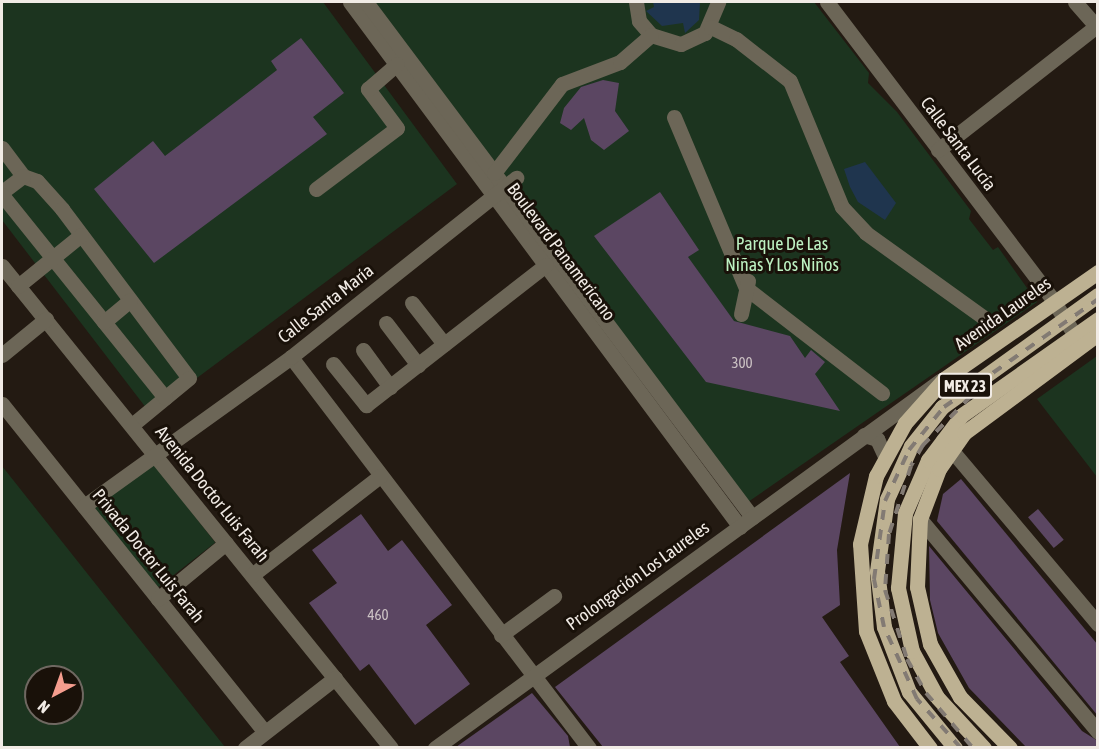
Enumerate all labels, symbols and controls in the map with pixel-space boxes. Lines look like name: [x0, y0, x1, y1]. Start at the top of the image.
street label: Calle Santa Lucía: [916, 93, 1000, 195]
street label: Boulevard Panamericano: [502, 179, 620, 325]
park label: Parque De Las Niñas Y Los Niños: [725, 234, 839, 276]
street label: Calle Santa María: [274, 260, 378, 348]
street label: Avenida Laureles: [950, 273, 1056, 355]
house number: 300: [731, 354, 753, 372]
road number: MEX 23: [938, 373, 992, 399]
street label: Avenida Doctor Luis Farah: [150, 422, 274, 566]
street label: Privada Doctor Luis Farah: [87, 485, 209, 627]
street label: Prolongación Los Laureles: [562, 517, 714, 635]
house number: 460: [367, 606, 389, 624]
north arrow: [24, 665, 84, 725]
text: N: [34, 697, 53, 717]

